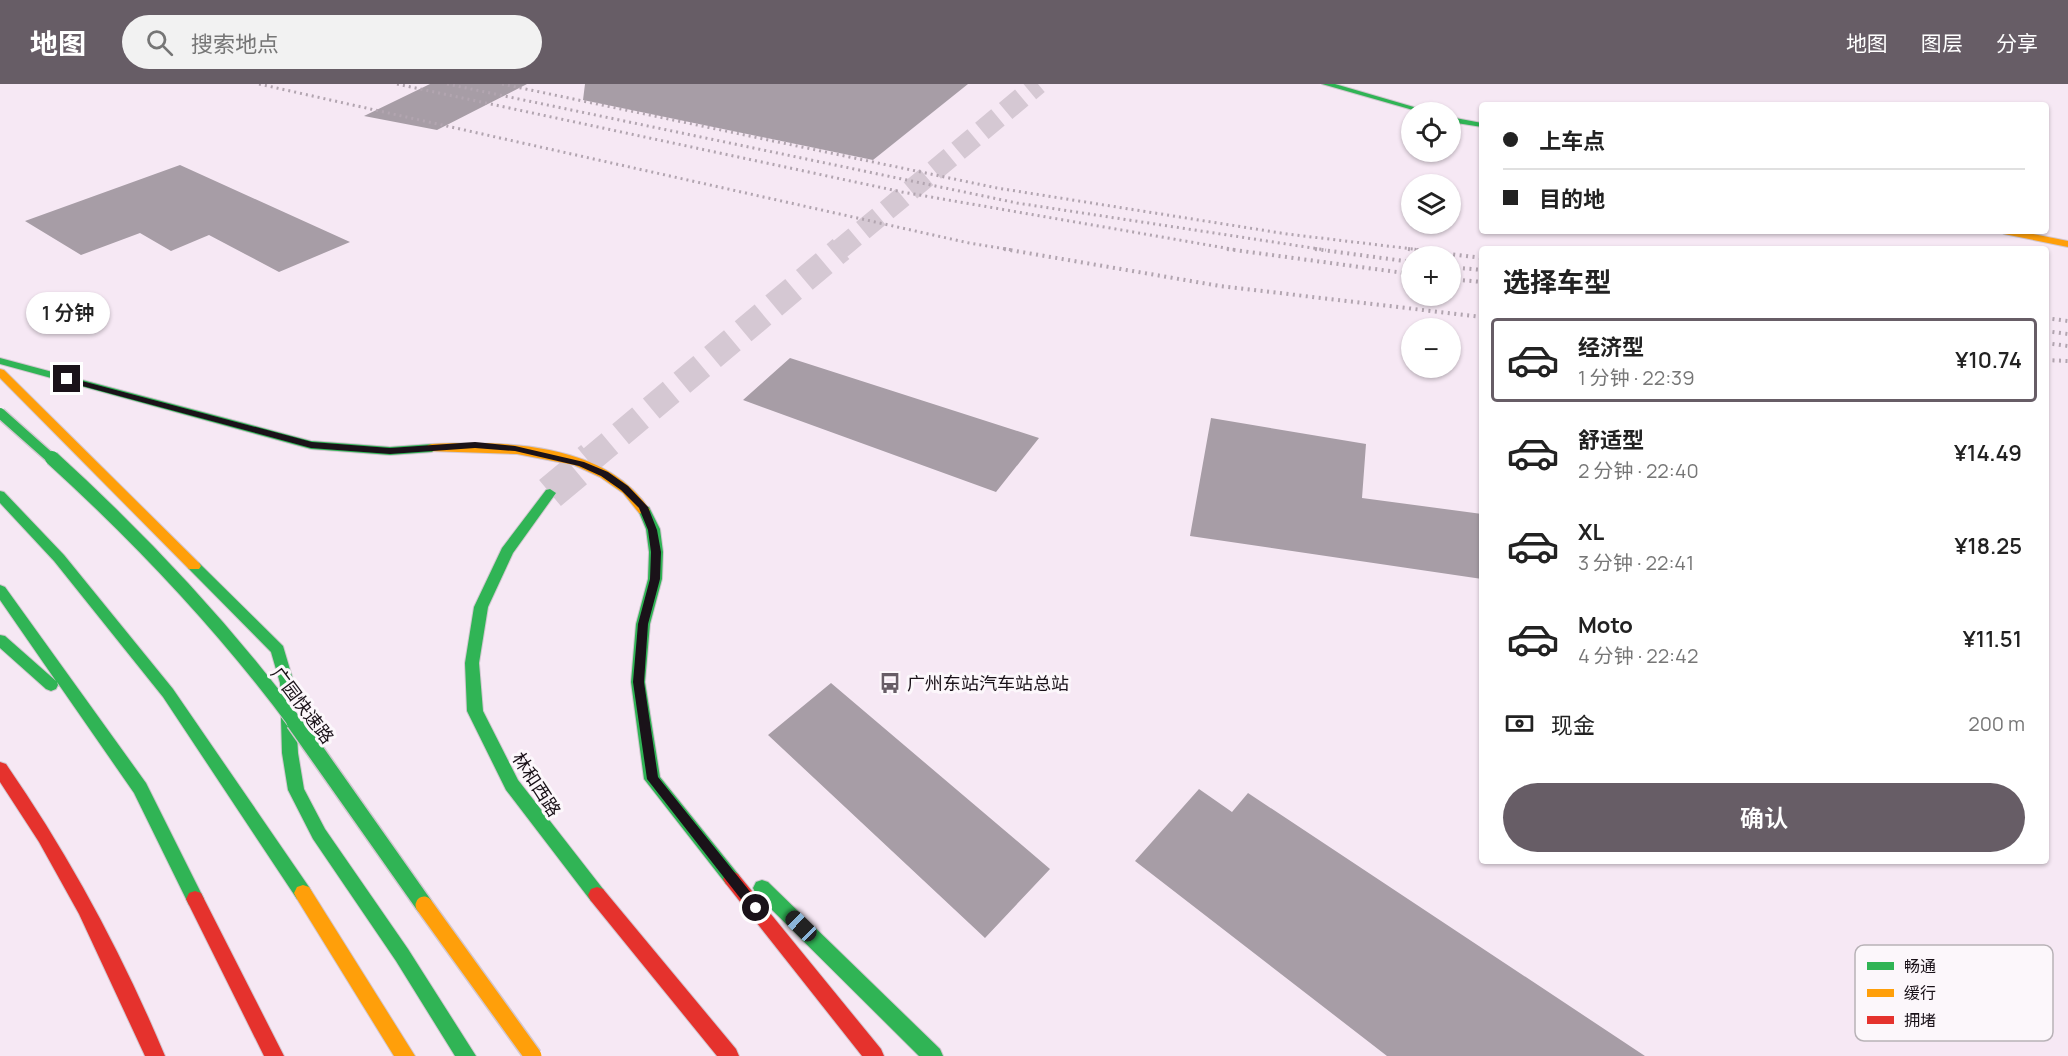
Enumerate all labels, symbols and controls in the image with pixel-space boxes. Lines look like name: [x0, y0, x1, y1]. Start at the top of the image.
search box: [122, 15, 542, 69]
text: 地图: [30, 24, 86, 62]
icon: search: [143, 26, 176, 59]
text: 搜索地点: [191, 29, 279, 59]
text: 地图: [1846, 29, 1888, 57]
text: 图层: [1921, 29, 1963, 57]
text: 分享: [1996, 29, 2038, 57]
map controls: [1401, 102, 1461, 378]
button: locate: [1401, 102, 1461, 162]
text: 上车点: [1539, 126, 1605, 156]
button: layers: [1401, 174, 1461, 234]
text: 目的地: [1539, 184, 1605, 214]
button: +: [1401, 246, 1461, 306]
text: 选择车型: [1503, 263, 1611, 300]
callout: 1 分钟: [25, 292, 109, 334]
text: 1 分钟: [42, 299, 94, 326]
button: −: [1401, 318, 1461, 378]
text: 经济型: [1578, 332, 1644, 362]
icon: car: [1506, 333, 1560, 387]
text: ¥10.74: [1955, 345, 2022, 375]
text: 1 分钟 · 22:39: [1578, 364, 1695, 391]
route end: [53, 365, 80, 392]
text: 舒适型: [1578, 425, 1644, 455]
icon: car: [1506, 426, 1560, 480]
text: ¥14.49: [1954, 438, 2022, 468]
text: 2 分钟 · 22:40: [1578, 457, 1699, 484]
text: XL: [1578, 517, 1604, 547]
icon: car: [1506, 519, 1560, 573]
text: ¥18.25: [1954, 531, 2022, 561]
text: 3 分钟 · 22:41: [1578, 549, 1694, 576]
text: Moto: [1578, 610, 1633, 640]
icon: car: [1506, 612, 1560, 666]
text: ¥11.51: [1963, 624, 2022, 654]
text: 4 分钟 · 22:42: [1578, 642, 1698, 669]
street label: 广园快速路: [266, 662, 340, 748]
bus stop icon: 广州东站汽车站总站: [878, 671, 902, 695]
place label: 广州东站汽车站总站: [907, 671, 1069, 695]
icon: cash: [1503, 707, 1536, 740]
text: 现金: [1551, 710, 1595, 740]
text: 200 m: [1968, 710, 2025, 737]
street label: 林和西路: [507, 747, 567, 821]
button: 确认: [1503, 783, 2025, 852]
route start: [742, 894, 769, 921]
car: [782, 907, 820, 945]
legend: [1855, 945, 2053, 1041]
text: 畅通: [1904, 955, 1936, 977]
text: 缓行: [1904, 982, 1936, 1004]
text: 拥堵: [1904, 1009, 1936, 1031]

